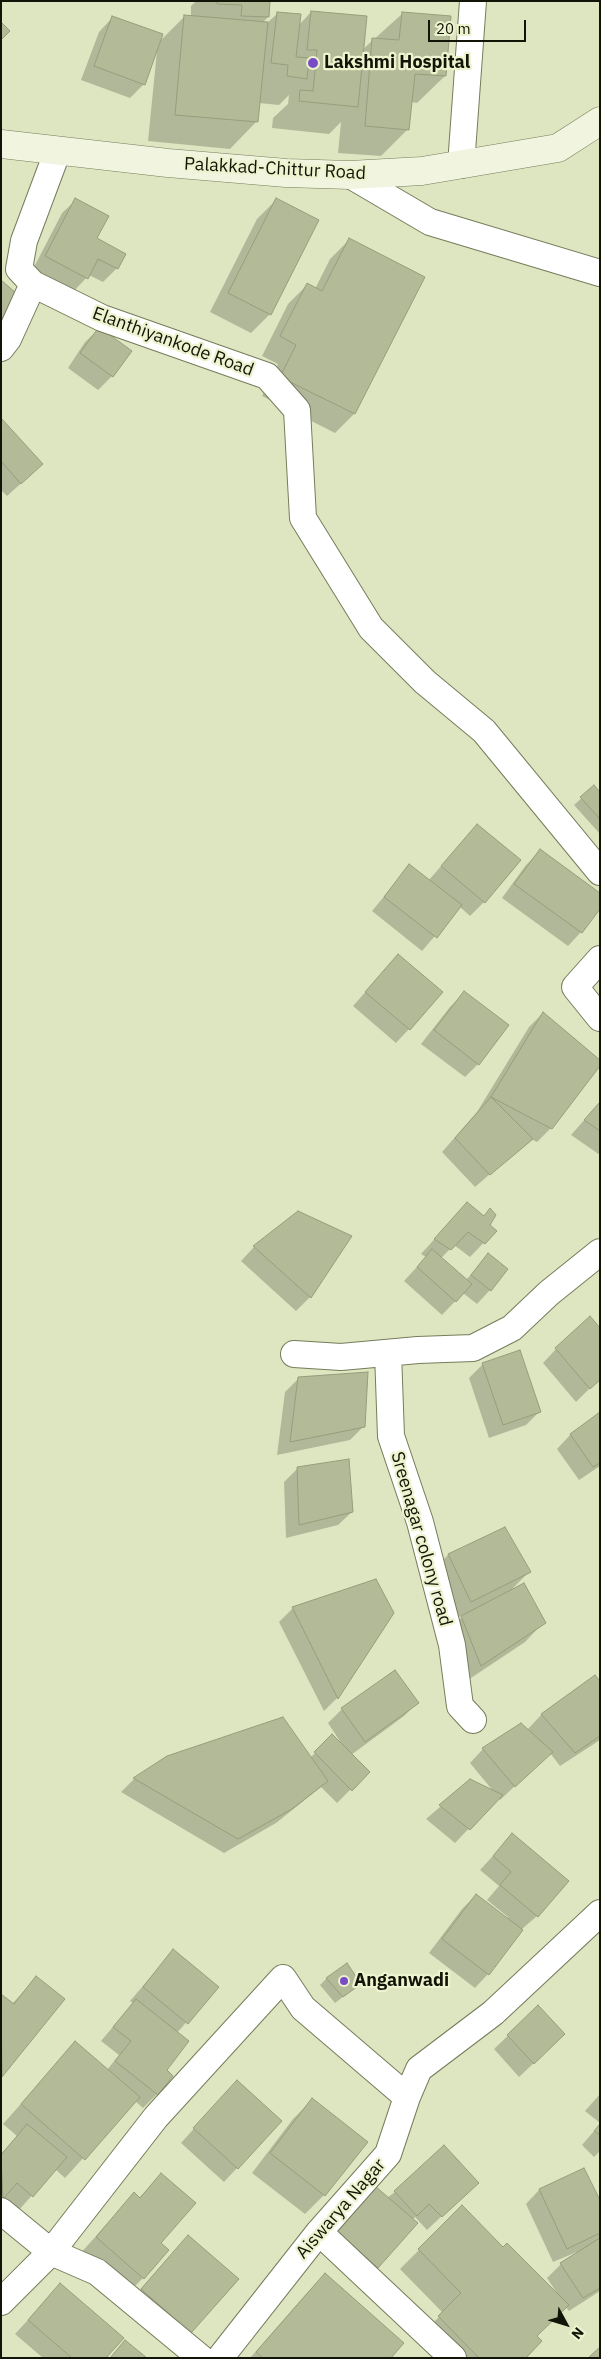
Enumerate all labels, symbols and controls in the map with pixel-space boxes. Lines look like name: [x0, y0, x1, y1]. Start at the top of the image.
scale bar: [431, 10, 528, 42]
text: 20 m: [436, 19, 471, 38]
place label: Lakshmi Hospital: [324, 52, 470, 74]
marker: Lakshmi Hospital: [306, 56, 320, 70]
street label: Palakkad-Chittur Road: [184, 153, 366, 185]
street label: Elanthiyankode Road: [89, 303, 257, 381]
street label: Sreenagar colony road: [386, 1449, 456, 1629]
place label: Anganwadi: [354, 1970, 449, 1992]
marker: Anganwadi: [338, 1975, 350, 1987]
street label: Aiswarya Nagar: [292, 2155, 390, 2263]
north arrow: [541, 2299, 591, 2349]
text: N: [567, 2324, 588, 2343]

